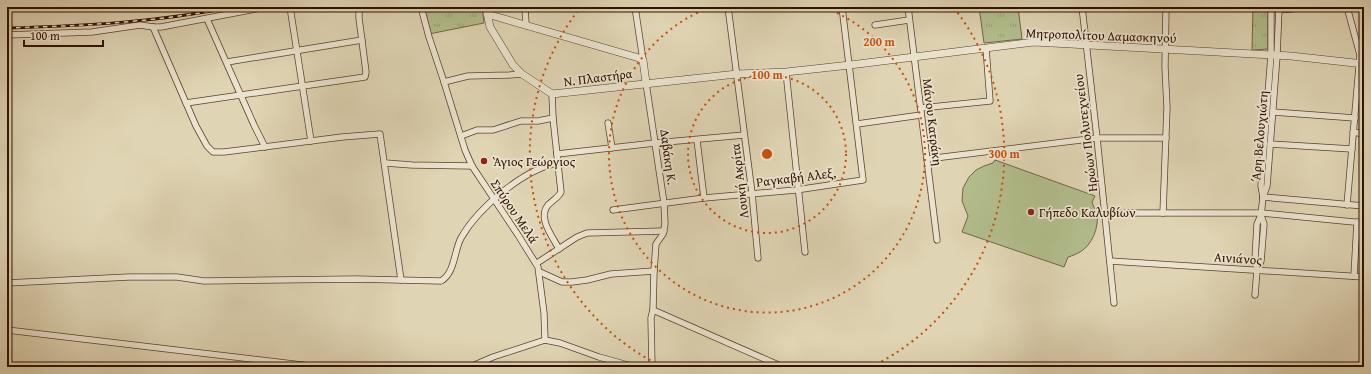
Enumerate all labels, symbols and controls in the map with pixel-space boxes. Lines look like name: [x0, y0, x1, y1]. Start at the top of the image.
scale bar: [24, 22, 103, 48]
street label: Μητροπολίτου Δαμασκηνού: [1025, 23, 1177, 48]
text: 100 m: [30, 27, 60, 44]
text: 200 m: [863, 33, 896, 50]
street label: Ν. Πλαστήρα: [562, 64, 634, 91]
text: 100 m: [751, 66, 784, 83]
street label: Ηρώων Πολυτεχνείου: [1069, 73, 1102, 193]
street label: Μάνου Κατράκη: [918, 77, 947, 167]
street label: Άρη Βελουχιώτη: [1246, 90, 1273, 182]
street label: Δαβάκη Κ.: [655, 128, 682, 186]
street label: Λουκή Ακρίτα: [725, 142, 754, 220]
text: 300 m: [988, 145, 1021, 162]
centre of rings: [760, 147, 774, 161]
place label: Ὰγιος Γεώργιος: [492, 152, 576, 171]
marker: Ὰγιος Γεώργιος: [479, 156, 489, 166]
street label: Ραγκαβή Αλεξ,: [755, 163, 837, 192]
street label: Σπύρου Μελά: [486, 175, 543, 247]
place label: Γήπεδο Καλυβίων: [1039, 203, 1136, 222]
marker: Γήπεδο Καλυβίων: [1026, 207, 1036, 217]
street label: Αινιάνος: [1213, 247, 1263, 270]

